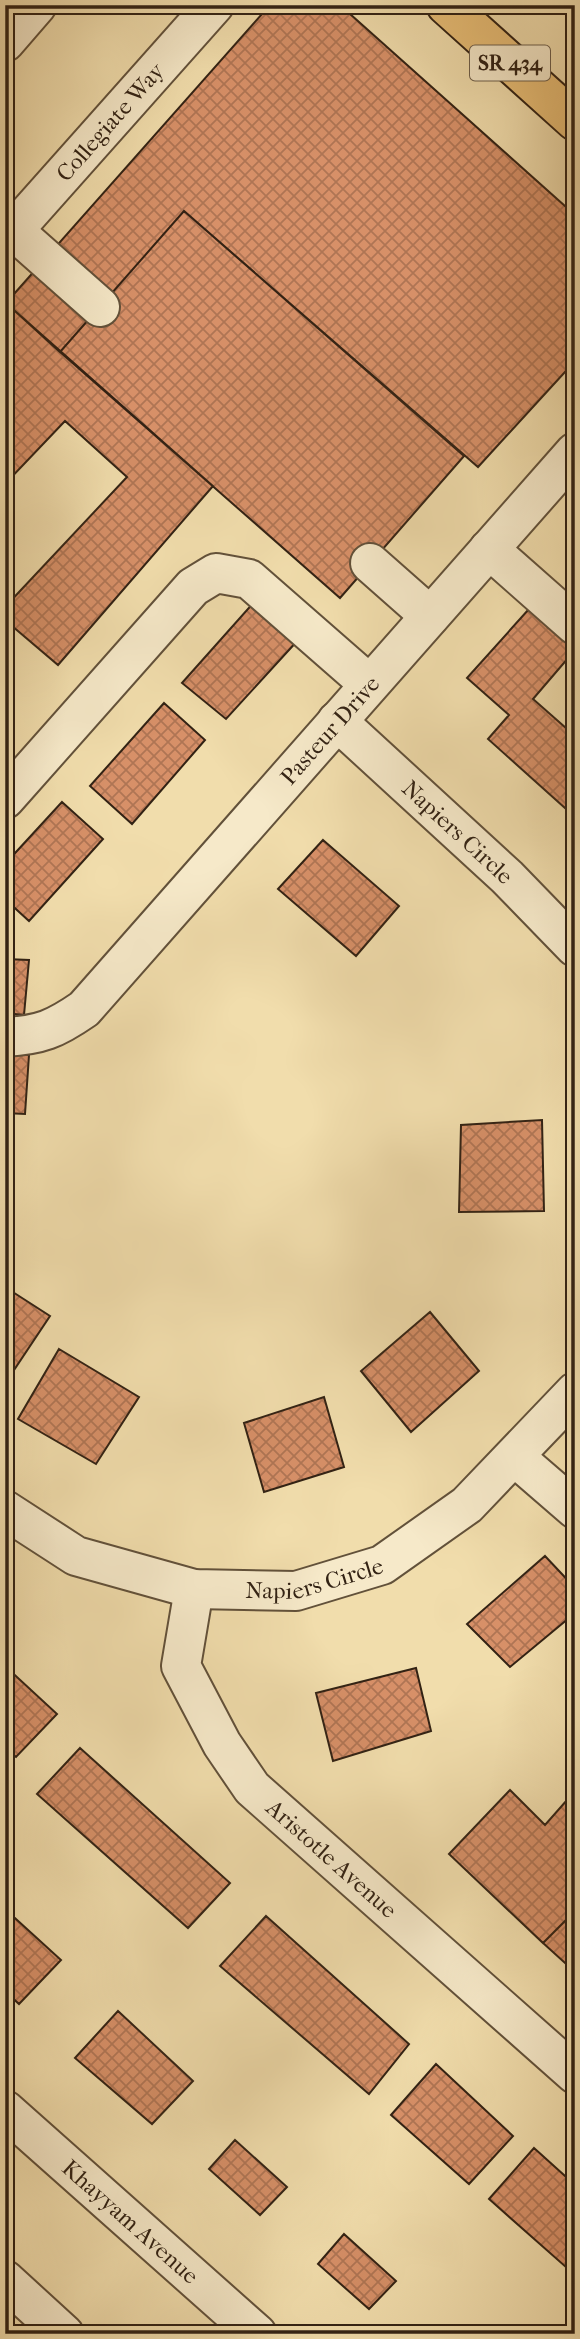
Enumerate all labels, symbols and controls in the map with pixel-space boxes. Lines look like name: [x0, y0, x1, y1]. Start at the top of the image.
road number: SR 434: [470, 46, 550, 80]
street label: Collegiate Way: [50, 57, 170, 187]
street label: Pasteur Drive: [275, 670, 385, 790]
street label: Napiers Circle: [397, 774, 519, 889]
street label: Napiers Circle: [245, 1552, 386, 1605]
street label: Aristotle Avenue: [260, 1793, 402, 1923]
street label: Khayyam Avenue: [57, 2154, 204, 2289]

